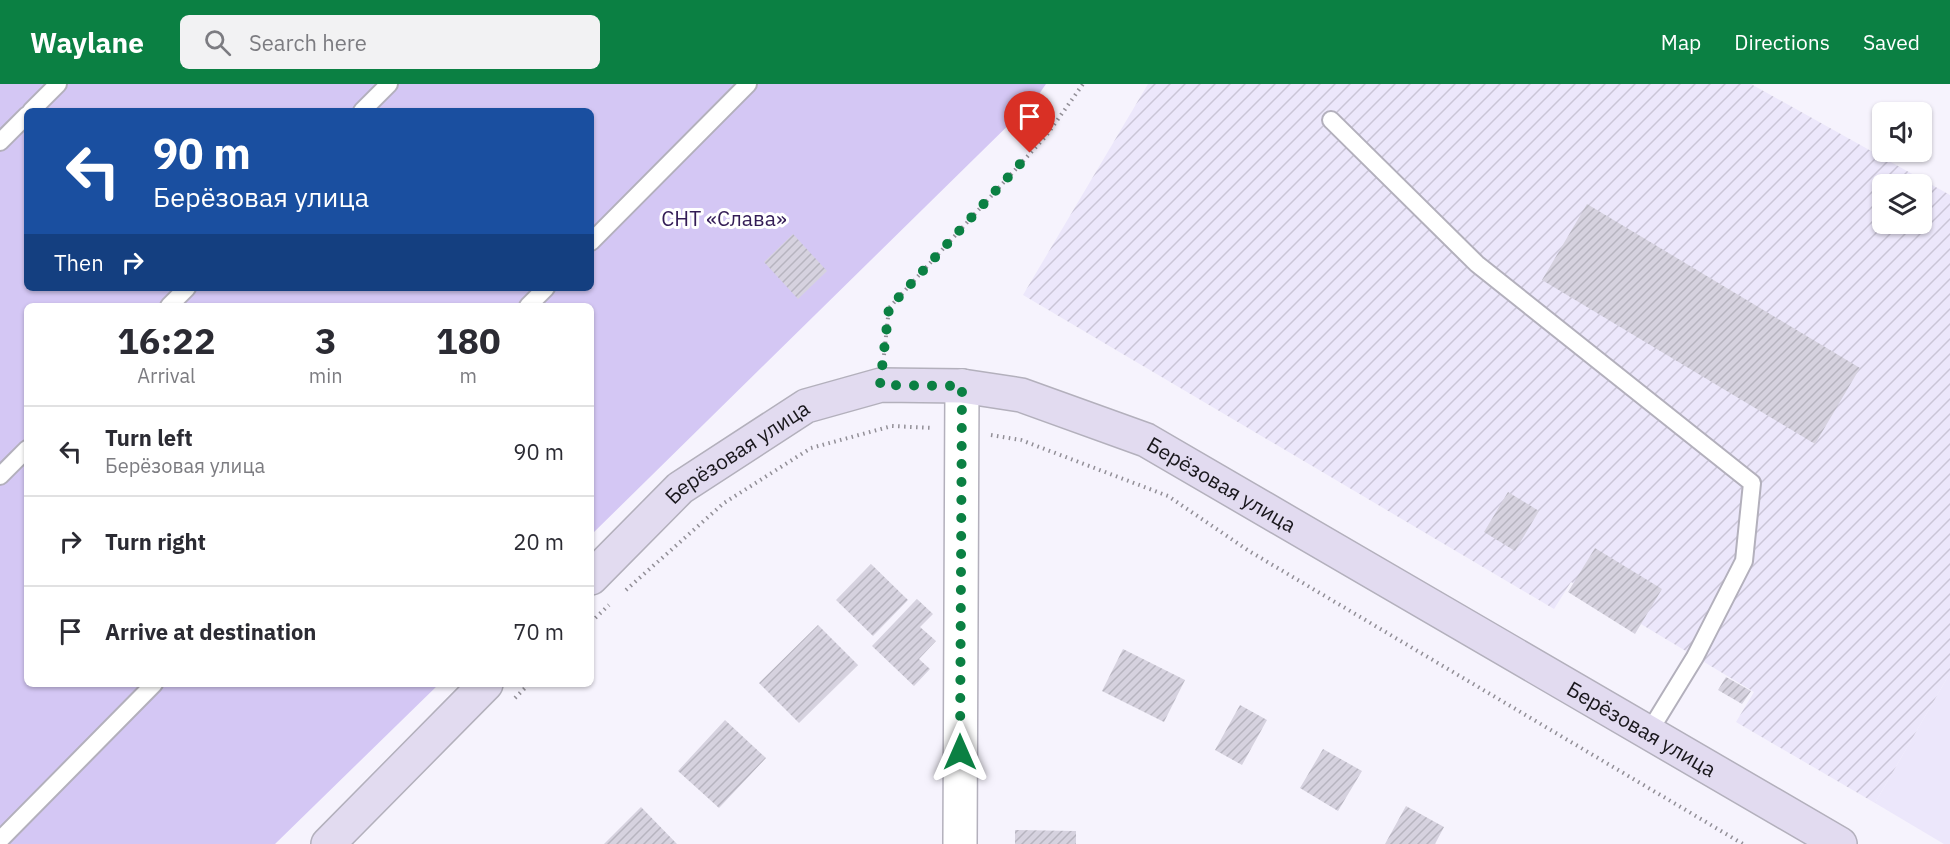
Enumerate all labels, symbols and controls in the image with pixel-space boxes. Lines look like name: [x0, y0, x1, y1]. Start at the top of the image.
search box: [180, 15, 600, 69]
text: Waylane: [30, 24, 144, 61]
icon: search: [201, 26, 234, 59]
text: Search here: [249, 28, 367, 57]
text: Map: [1661, 28, 1701, 56]
text: Directions: [1734, 28, 1830, 56]
text: Saved: [1863, 28, 1920, 56]
pin: [1004, 91, 1055, 153]
icon: arrive: [1013, 100, 1046, 133]
map controls: [1872, 102, 1932, 234]
button: sound: [1872, 102, 1932, 162]
text: 90 m: [153, 126, 251, 181]
icon: left: [54, 132, 132, 210]
button: layers: [1872, 174, 1932, 234]
text: Берёзовая улица: [153, 179, 369, 214]
park label: СНТ «Слава»: [661, 204, 787, 232]
icon: right: [116, 246, 149, 279]
text: Then: [54, 248, 104, 277]
text: 16:22: [117, 317, 216, 364]
text: 3: [315, 317, 337, 364]
text: 180: [436, 317, 501, 364]
text: Arrival: [137, 362, 196, 389]
text: min: [309, 362, 343, 389]
text: m: [460, 362, 477, 389]
street label: Берёзовая улица: [658, 394, 815, 510]
text: Turn left: [105, 423, 193, 452]
street label: Берёзовая улица: [1142, 430, 1301, 539]
icon: left: [54, 435, 87, 468]
text: 90 m: [513, 437, 564, 466]
text: Берёзовая улица: [105, 452, 265, 479]
icon: right: [54, 525, 87, 558]
text: Turn right: [105, 527, 206, 556]
text: 20 m: [513, 527, 564, 556]
icon: arrive: [54, 615, 87, 648]
text: Arrive at destination: [105, 617, 316, 646]
text: 70 m: [513, 617, 564, 646]
street label: Берёзовая улица: [1562, 674, 1721, 783]
position arrow: [928, 720, 992, 784]

